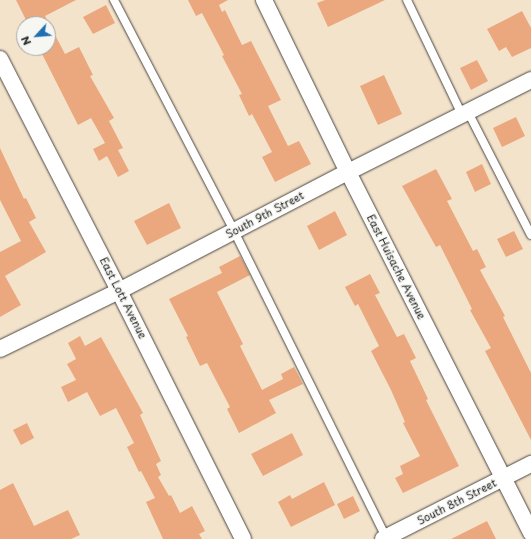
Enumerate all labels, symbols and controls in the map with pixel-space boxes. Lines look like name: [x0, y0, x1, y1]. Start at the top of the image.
north arrow: [16, 16, 56, 56]
text: N: [16, 33, 35, 49]
street label: South 9th Street: [223, 189, 307, 241]
street label: East Huisache Avenue: [364, 213, 428, 321]
street label: East Lott Avenue: [97, 256, 149, 340]
street label: South 8th Street: [415, 476, 499, 528]

